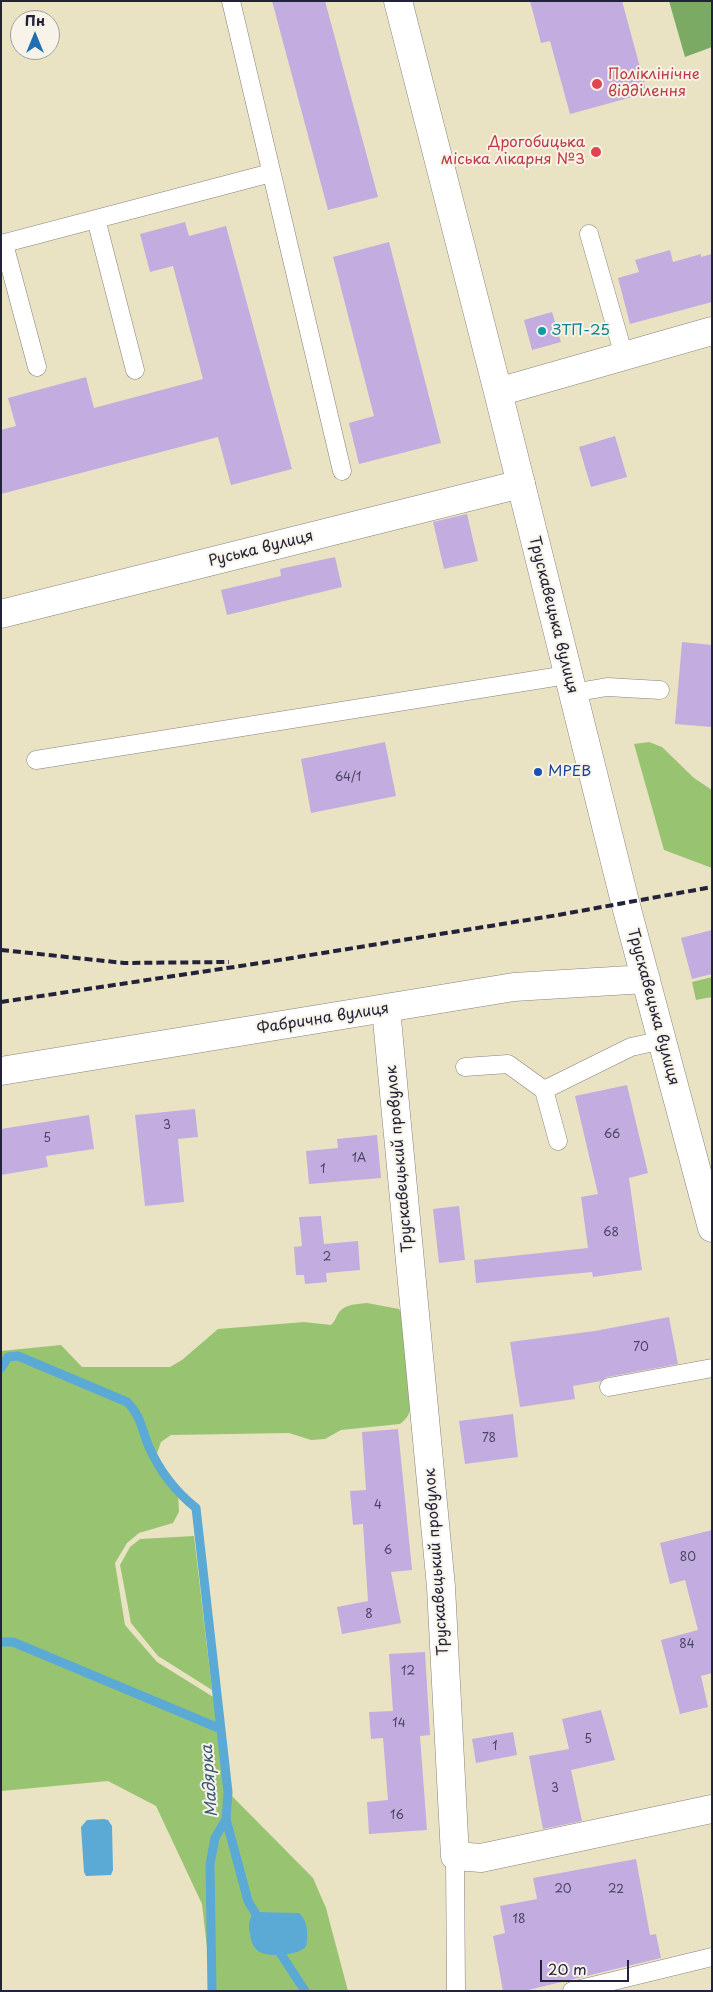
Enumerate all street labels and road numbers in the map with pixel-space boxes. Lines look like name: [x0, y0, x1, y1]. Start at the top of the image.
street label: Руська вулиця: [207, 527, 315, 571]
street label: Трускавецька вулиця: [525, 534, 581, 696]
street label: Трускавецька вулиця: [623, 927, 683, 1087]
street label: Фабрична вулиця: [256, 1000, 390, 1038]
street label: Трускавецький провулок: [383, 1065, 417, 1253]
street label: Трускавецький провулок: [421, 1468, 453, 1656]

